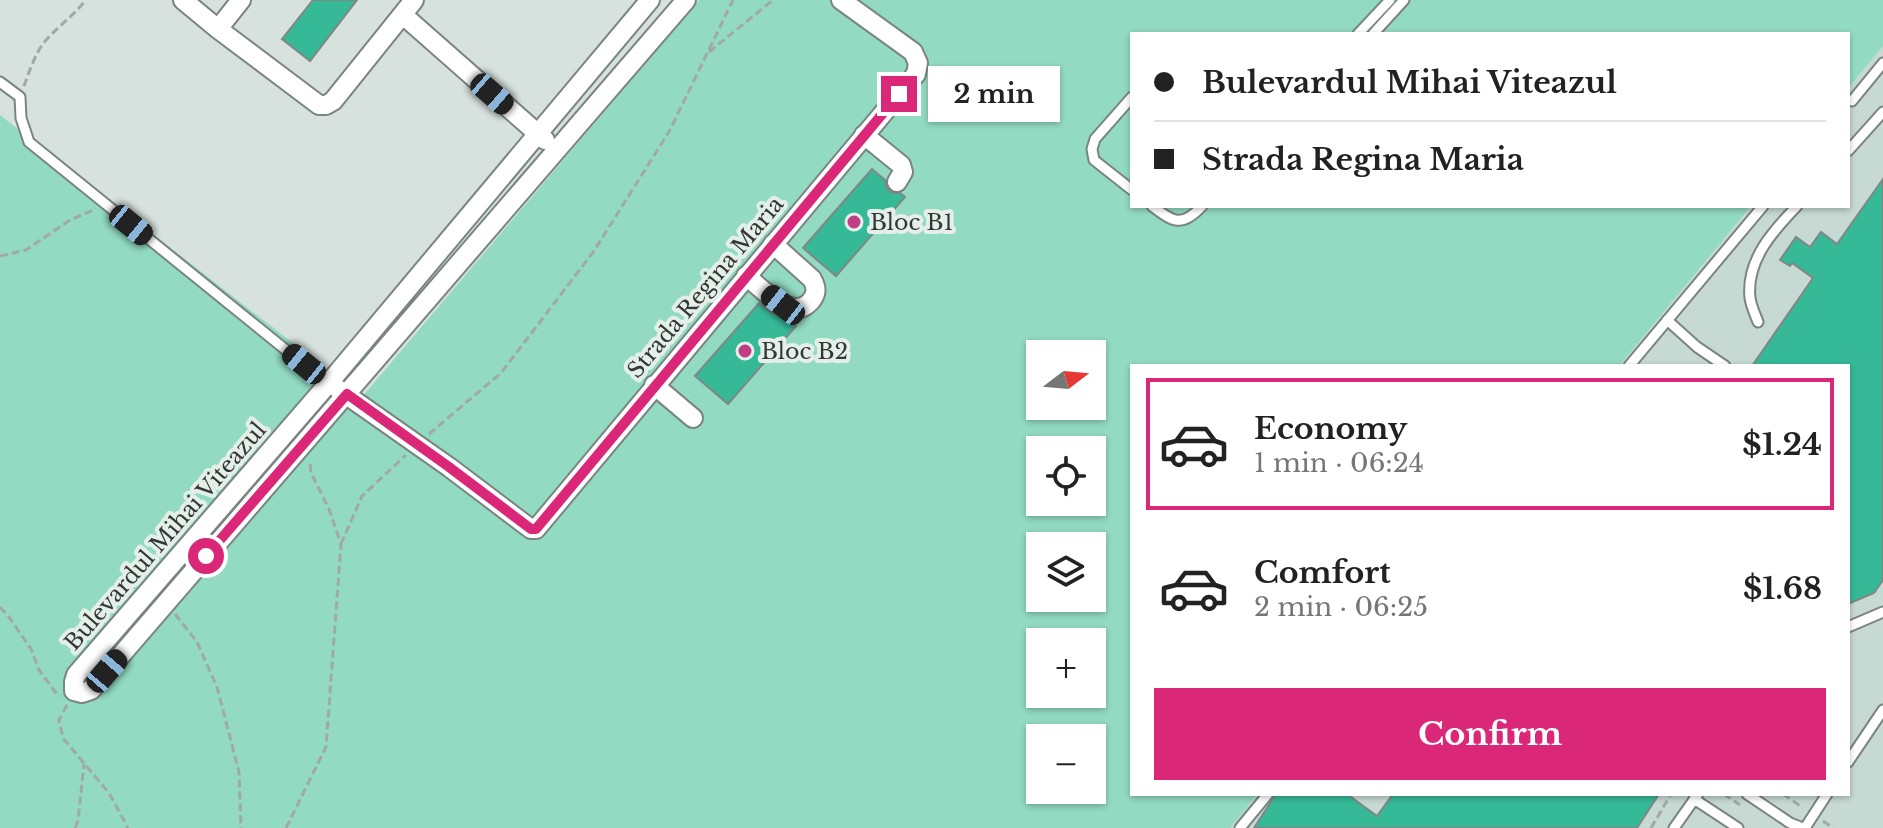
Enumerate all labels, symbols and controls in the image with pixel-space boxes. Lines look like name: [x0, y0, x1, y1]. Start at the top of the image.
text: Bulevardul Mihai Viteazul: [1202, 64, 1617, 101]
callout: 2 min: [927, 66, 1059, 122]
car: [466, 69, 518, 119]
route end: [881, 76, 917, 112]
text: 2 min: [954, 78, 1034, 110]
text: Strada Regina Maria: [1202, 141, 1524, 178]
street label: Strada Regina Maria: [622, 191, 790, 383]
car: [105, 201, 157, 249]
place label: Bloc B1: [870, 209, 953, 236]
marker: Bloc B1: [845, 213, 863, 231]
car: [757, 281, 809, 329]
place label: Bloc B2: [761, 338, 848, 365]
car: [278, 340, 330, 388]
north arrow: [1026, 340, 1106, 420]
map controls: [1026, 340, 1106, 804]
marker: Bloc B2: [736, 342, 754, 360]
icon: car: [1158, 408, 1230, 480]
text: Economy: [1254, 410, 1407, 447]
street label: Bulevardul Mihai Viteazul: [59, 417, 272, 656]
text: $1.24: [1742, 426, 1822, 463]
button: locate: [1026, 436, 1106, 516]
text: 1 min · 06:24: [1254, 447, 1424, 479]
button: layers: [1026, 532, 1106, 612]
route start: [188, 538, 224, 574]
icon: car: [1158, 552, 1230, 624]
text: Comfort: [1254, 554, 1391, 591]
text: $1.68: [1743, 570, 1822, 607]
text: 2 min · 06:25: [1254, 591, 1428, 623]
button: +: [1026, 628, 1106, 708]
car: [82, 645, 132, 697]
button: Confirm: [1154, 688, 1826, 780]
button: −: [1026, 724, 1106, 804]

